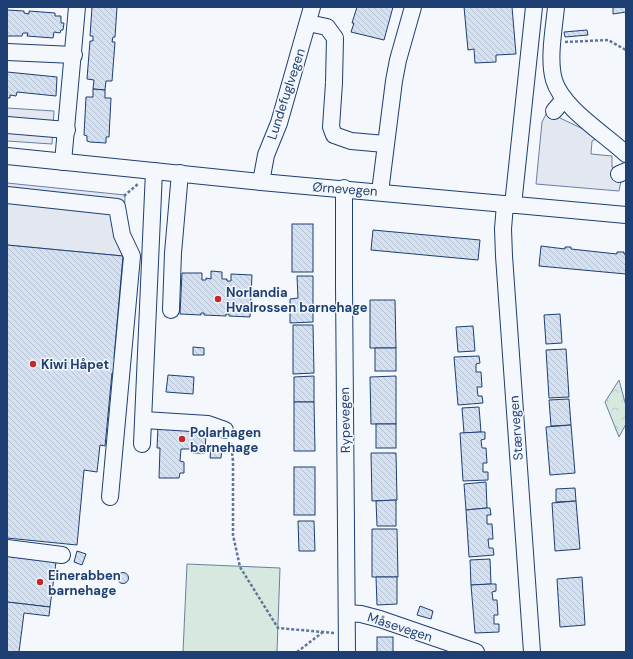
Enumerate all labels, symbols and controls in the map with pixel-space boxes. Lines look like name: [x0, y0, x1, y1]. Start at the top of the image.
street label: Lundefuglvegen: [263, 46, 309, 142]
street label: Ørnevegen: [312, 178, 378, 200]
place label: Norlandia Hvalrossen barnehage: [226, 284, 368, 316]
marker: Norlandia Hvalrossen barnehage: [213, 294, 223, 304]
place label: Kiwi Håpet: [41, 356, 109, 373]
marker: Kiwi Håpet: [28, 359, 38, 369]
street label: Rypevegen: [336, 387, 354, 453]
street label: Stærvegen: [505, 395, 527, 461]
place label: Polarhagen barnehage: [190, 424, 261, 456]
marker: Polarhagen barnehage: [177, 434, 187, 444]
place label: Einerabben barnehage: [48, 567, 121, 599]
marker: Einerabben barnehage: [35, 577, 45, 587]
street label: Måsevegen: [365, 609, 435, 645]

